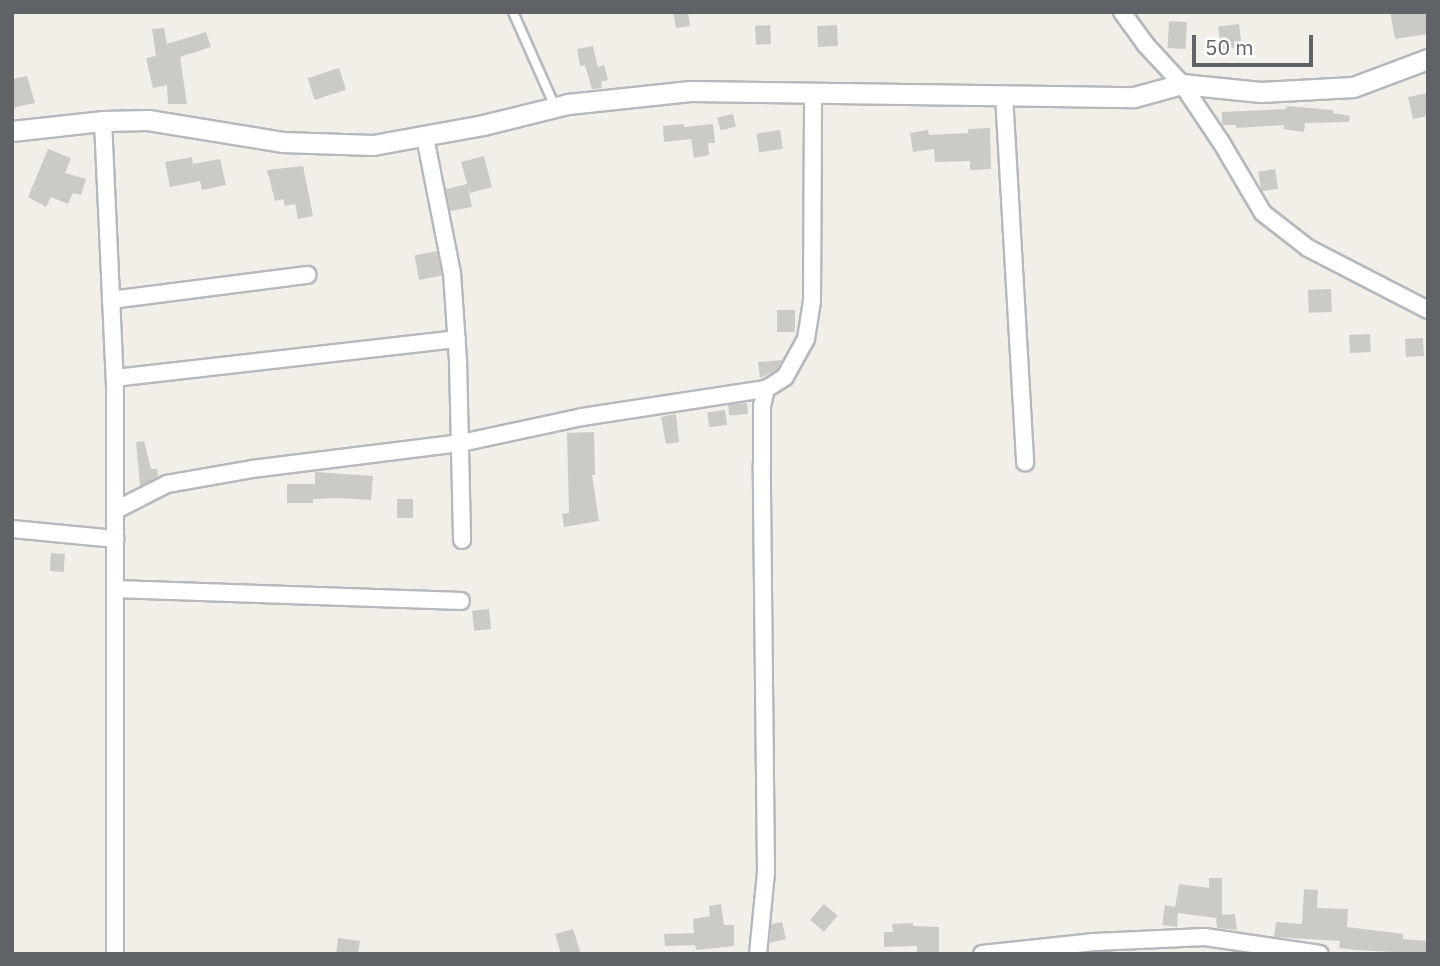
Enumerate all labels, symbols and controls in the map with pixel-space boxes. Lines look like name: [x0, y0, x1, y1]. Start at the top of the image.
scale bar: [1195, 21, 1316, 65]
text: 50 m: [1205, 33, 1254, 61]

